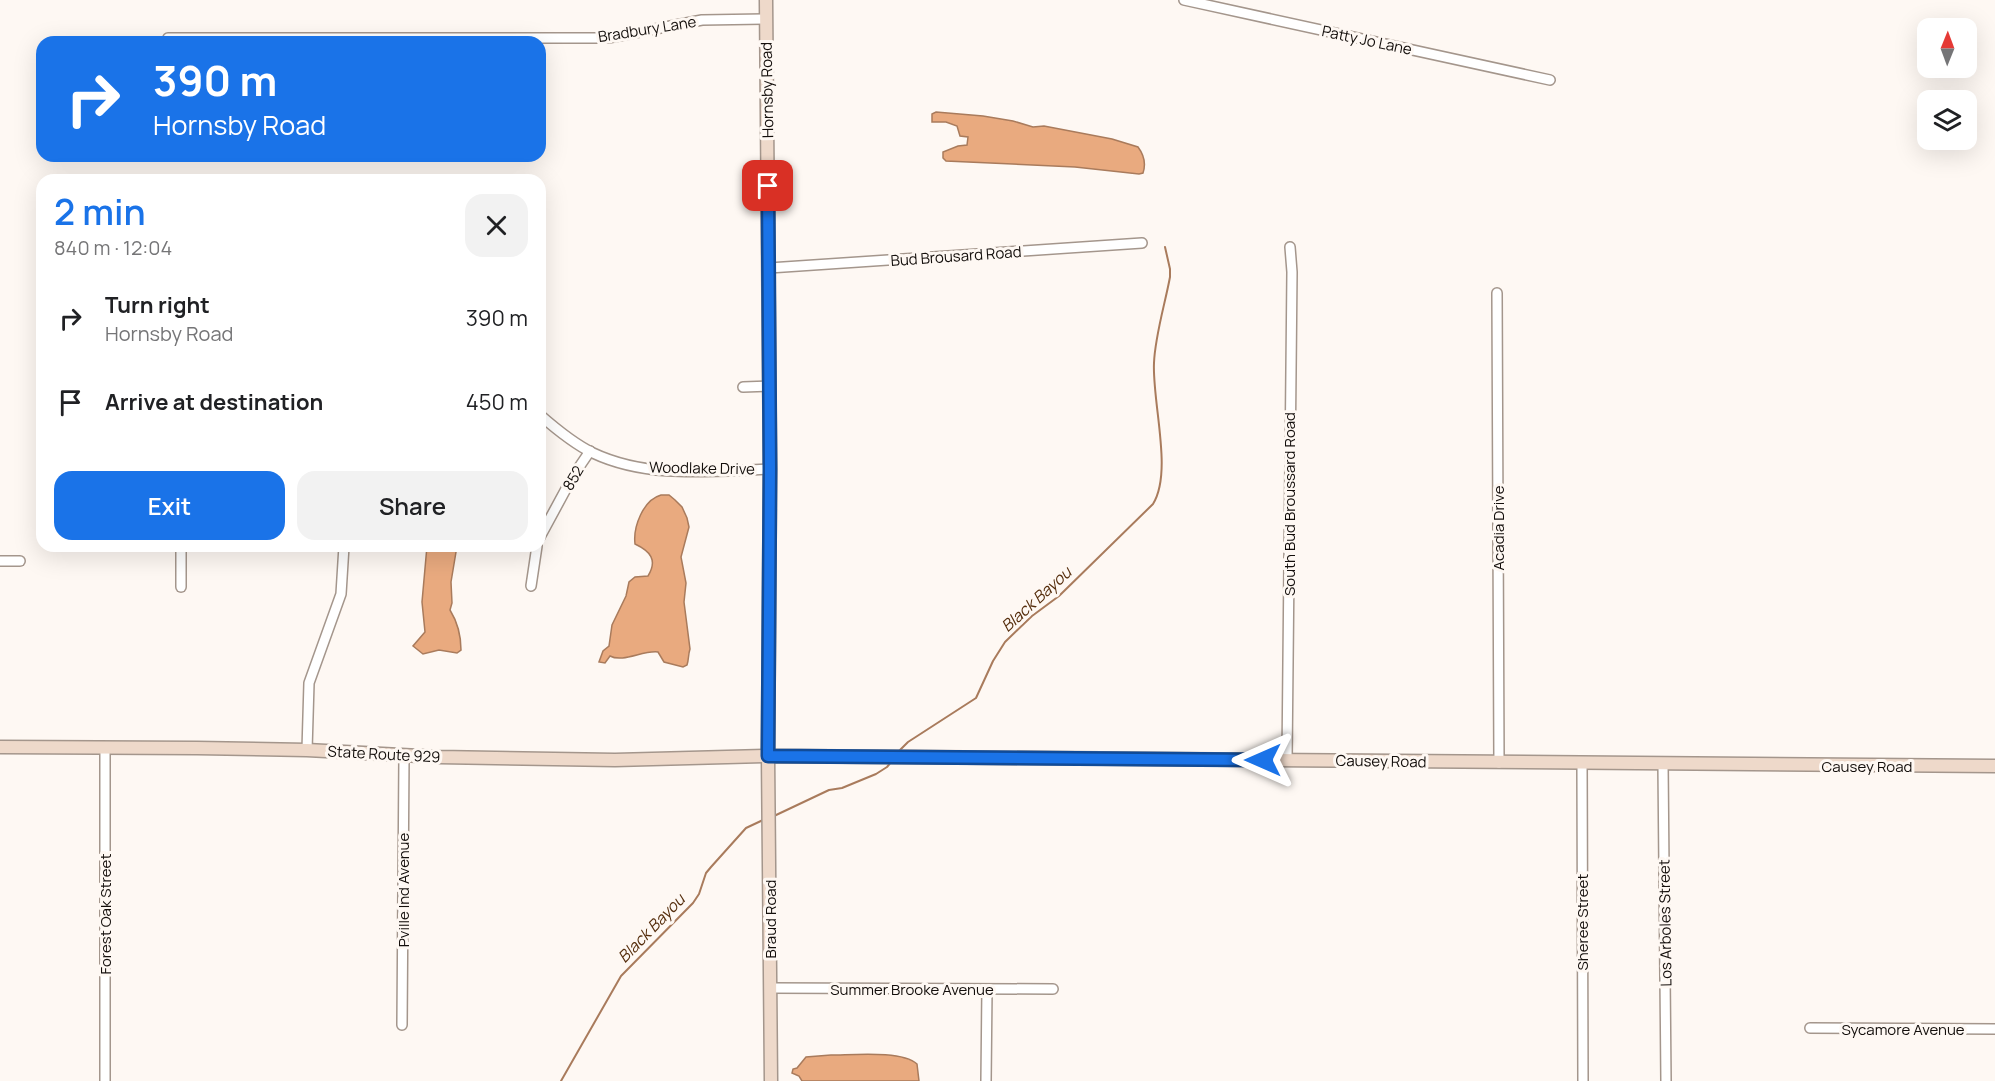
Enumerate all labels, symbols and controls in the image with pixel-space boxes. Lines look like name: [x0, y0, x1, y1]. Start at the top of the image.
street label: Bradbury Lane: [596, 11, 698, 47]
north arrow: [1917, 18, 1977, 78]
map controls: [1917, 18, 1977, 150]
street label: Patty Jo Lane: [1320, 20, 1414, 60]
street label: Hornsby Road: [756, 42, 778, 138]
text: 390 m: [153, 51, 277, 109]
icon: right: [54, 60, 132, 138]
button: layers: [1917, 90, 1977, 150]
text: Hornsby Road: [153, 106, 326, 143]
pin: [742, 160, 793, 211]
icon: arrive: [751, 169, 784, 202]
text: 2 min: [54, 187, 146, 236]
button: close: [465, 194, 528, 257]
text: 840 m · 12:04: [54, 234, 172, 261]
street label: Bud Brousard Road: [890, 241, 1022, 271]
text: Turn right: [105, 290, 210, 320]
icon: right: [54, 302, 87, 335]
text: 390 m: [466, 303, 528, 333]
text: Hornsby Road: [105, 320, 233, 347]
icon: arrive: [54, 386, 87, 419]
text: Arrive at destination: [105, 387, 323, 417]
text: 450 m: [466, 387, 528, 417]
street label: South Bud Broussard Road: [1279, 412, 1300, 596]
street label: Woodlake Drive: [649, 457, 755, 479]
street label: 852: [557, 462, 589, 494]
button: Exit: [54, 471, 285, 540]
button: Share: [297, 471, 528, 540]
street label: Acadia Drive: [1488, 485, 1509, 570]
water label: Black Bayou: [996, 560, 1077, 637]
position arrow: [1231, 728, 1295, 792]
street label: State Route 929: [327, 741, 441, 767]
street label: Causey Road: [1335, 750, 1427, 772]
street label: Causey Road: [1822, 756, 1912, 777]
street label: Pville Ind Avenue: [393, 832, 414, 947]
street label: Forest Oak Street: [95, 854, 116, 974]
street label: Los Arboles Street: [1653, 859, 1677, 987]
street label: Sheree Street: [1572, 874, 1593, 970]
street label: Braud Road: [760, 880, 781, 958]
water label: Black Bayou: [613, 888, 690, 967]
street label: Summer Brooke Avenue: [830, 979, 994, 1000]
street label: Sycamore Avenue: [1841, 1019, 1965, 1040]

